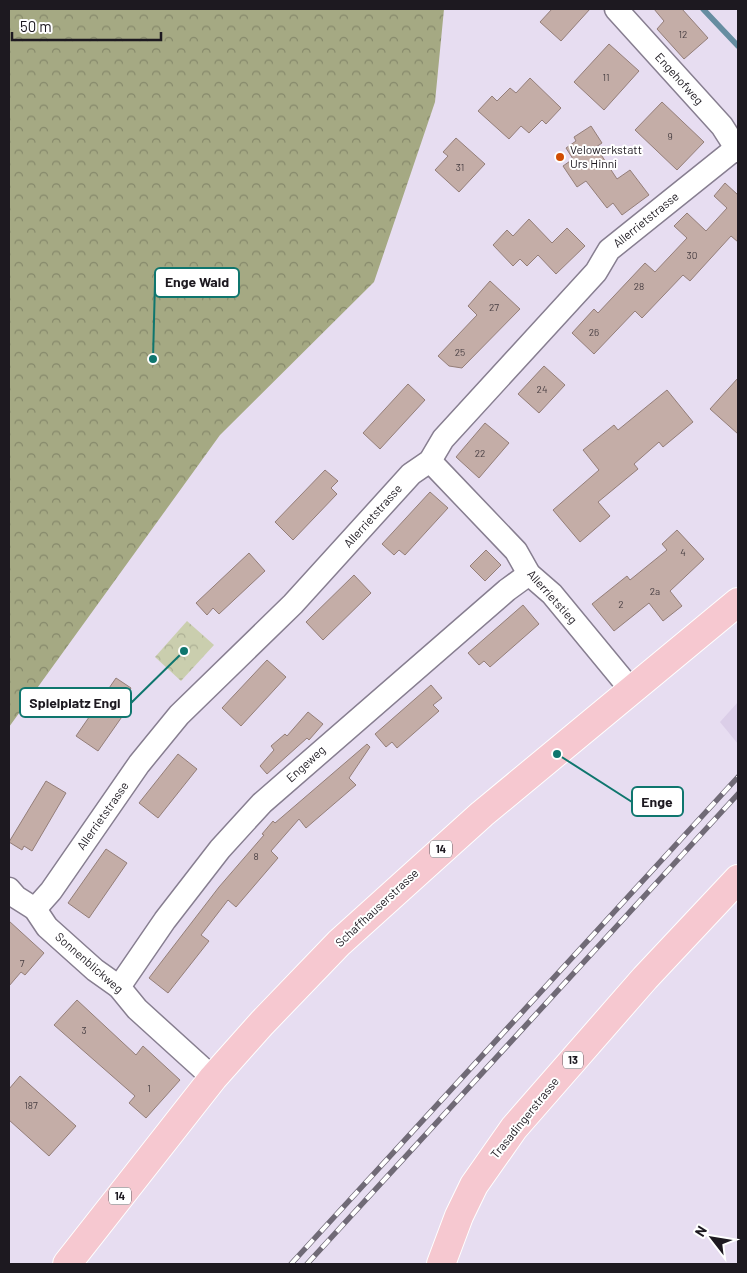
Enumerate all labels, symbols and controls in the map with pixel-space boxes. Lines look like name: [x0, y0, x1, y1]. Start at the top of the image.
scale bar: [12, 10, 161, 42]
text: 50 m: [20, 17, 52, 35]
house number: 12: [679, 28, 687, 40]
street label: Engehofweg: [653, 50, 707, 107]
house number: 11: [602, 71, 610, 83]
house number: 9: [667, 130, 673, 142]
place label: Velowerkstatt Urs Hinni: [570, 142, 642, 170]
marker: Velowerkstatt Urs Hinni: [554, 151, 566, 163]
house number: 31: [456, 161, 464, 173]
street label: Allerrietstrasse: [610, 189, 681, 250]
house number: 30: [687, 249, 697, 261]
callout: Enge Wald: [155, 268, 239, 297]
text: Enge Wald: [165, 273, 229, 290]
house number: 28: [634, 280, 644, 292]
house number: 27: [489, 301, 499, 313]
house number: 26: [589, 326, 599, 338]
house number: 25: [455, 346, 465, 358]
house number: 24: [537, 383, 547, 395]
house number: 22: [475, 447, 485, 459]
street label: Allerrietstrasse: [340, 481, 404, 550]
house number: 4: [680, 546, 686, 558]
street label: Allerrietstieg: [525, 566, 581, 626]
house number: 2a: [650, 585, 660, 597]
house number: 2: [618, 598, 624, 610]
callout: Spielplatz Engi: [20, 688, 131, 717]
text: Spielplatz Engi: [29, 694, 121, 711]
street label: Engeweg: [283, 742, 328, 784]
street label: Allerrietstrasse: [73, 779, 131, 852]
callout: Enge: [632, 787, 683, 816]
text: Enge: [641, 793, 673, 810]
road number: 14: [430, 841, 452, 858]
house number: 8: [253, 850, 259, 862]
street label: Schaffhauserstrasse: [332, 865, 421, 949]
street label: Sonnenblickweg: [53, 929, 126, 995]
house number: 7: [20, 957, 25, 969]
house number: 3: [81, 1024, 87, 1036]
road number: 13: [563, 1052, 583, 1068]
street label: Trasadingerstrasse: [487, 1074, 561, 1161]
house number: 1: [147, 1082, 151, 1094]
house number: 187: [24, 1099, 38, 1111]
road number: 14: [109, 1188, 131, 1204]
north arrow: [687, 1213, 737, 1263]
text: N: [691, 1223, 710, 1239]

